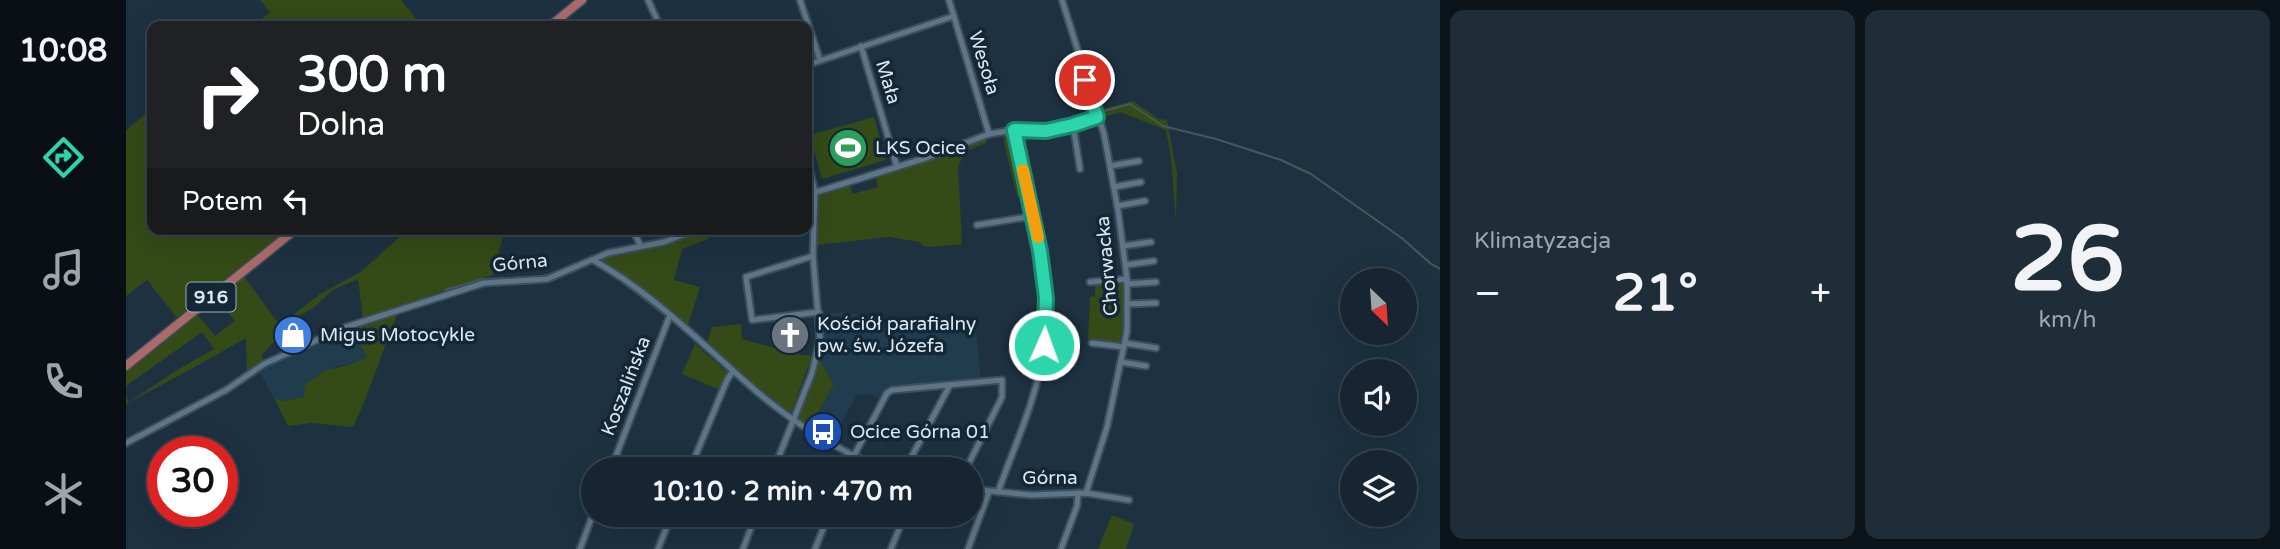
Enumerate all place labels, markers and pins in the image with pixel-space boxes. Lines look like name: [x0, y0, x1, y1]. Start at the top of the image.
pin: [1055, 50, 1115, 110]
sports icon: LKS Ocice: [827, 127, 869, 169]
place label: LKS Ocice: [875, 137, 966, 159]
place label: Kościół parafialny pw. św. Józefa: [817, 313, 976, 357]
shop icon: Migus Motocykle: [272, 314, 314, 356]
church icon: Kościół parafialny pw. św. Józefa: [769, 314, 811, 356]
place label: Migus Motocykle: [320, 324, 475, 346]
bus stop icon: Ocice Górna 01: [802, 411, 844, 453]
place label: Ocice Górna 01: [850, 421, 990, 443]

